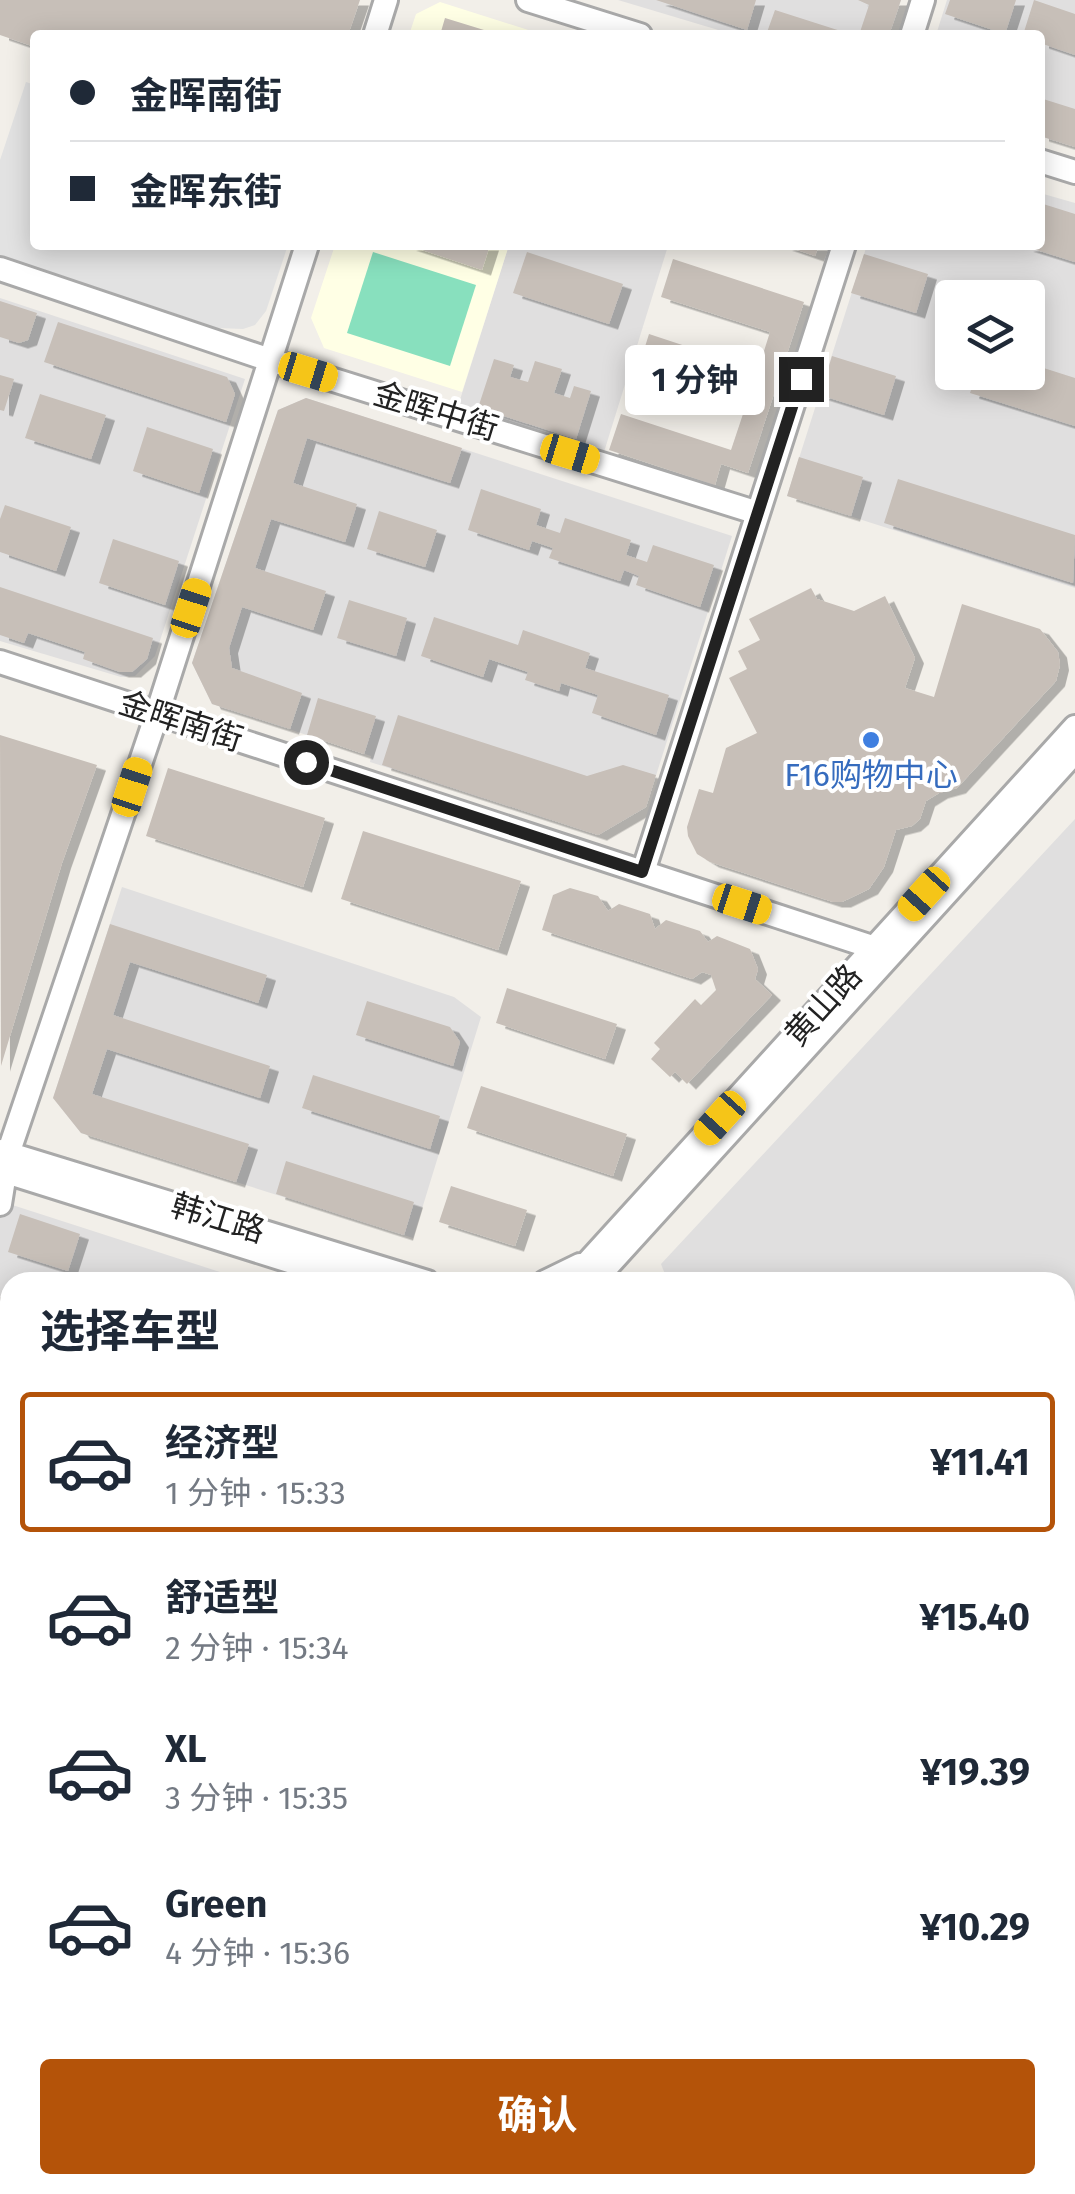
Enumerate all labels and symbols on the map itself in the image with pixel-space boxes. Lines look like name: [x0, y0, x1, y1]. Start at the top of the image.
callout: 1 分钟: [626, 344, 766, 414]
car: [275, 349, 341, 395]
route end: [779, 357, 824, 402]
street label: 金晖中街: [369, 374, 503, 448]
car: [537, 431, 603, 477]
car: [167, 575, 215, 641]
street label: 金晖南街: [114, 683, 248, 759]
marker: F16购物中心: [860, 729, 882, 751]
route start: [284, 740, 329, 785]
car: [108, 754, 156, 820]
place label: F16购物中心: [784, 756, 958, 794]
car: [893, 862, 955, 926]
car: [709, 880, 775, 928]
street label: 黄山路: [777, 957, 869, 1053]
car: [689, 1086, 751, 1150]
street label: 韩江路: [167, 1186, 269, 1250]

